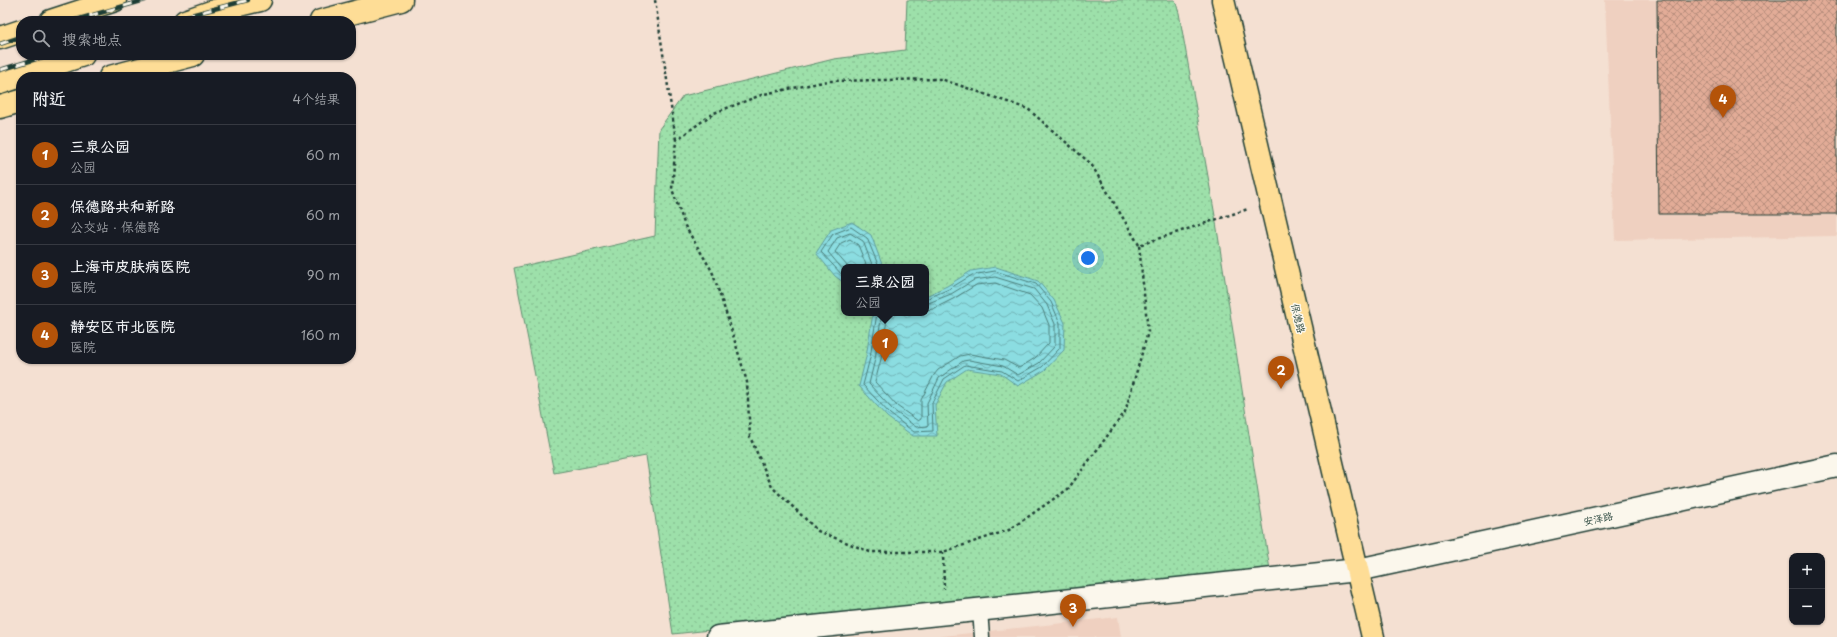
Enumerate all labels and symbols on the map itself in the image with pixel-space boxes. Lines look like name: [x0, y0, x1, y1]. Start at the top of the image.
pin: 4: [1710, 85, 1736, 118]
your location: [1078, 248, 1098, 268]
street label: 保德路: [1288, 302, 1310, 334]
pin: 1: [872, 329, 898, 362]
pin: 2: [1268, 356, 1294, 389]
street label: 安泽路: [1582, 508, 1614, 528]
pin: 3: [1060, 594, 1086, 627]

